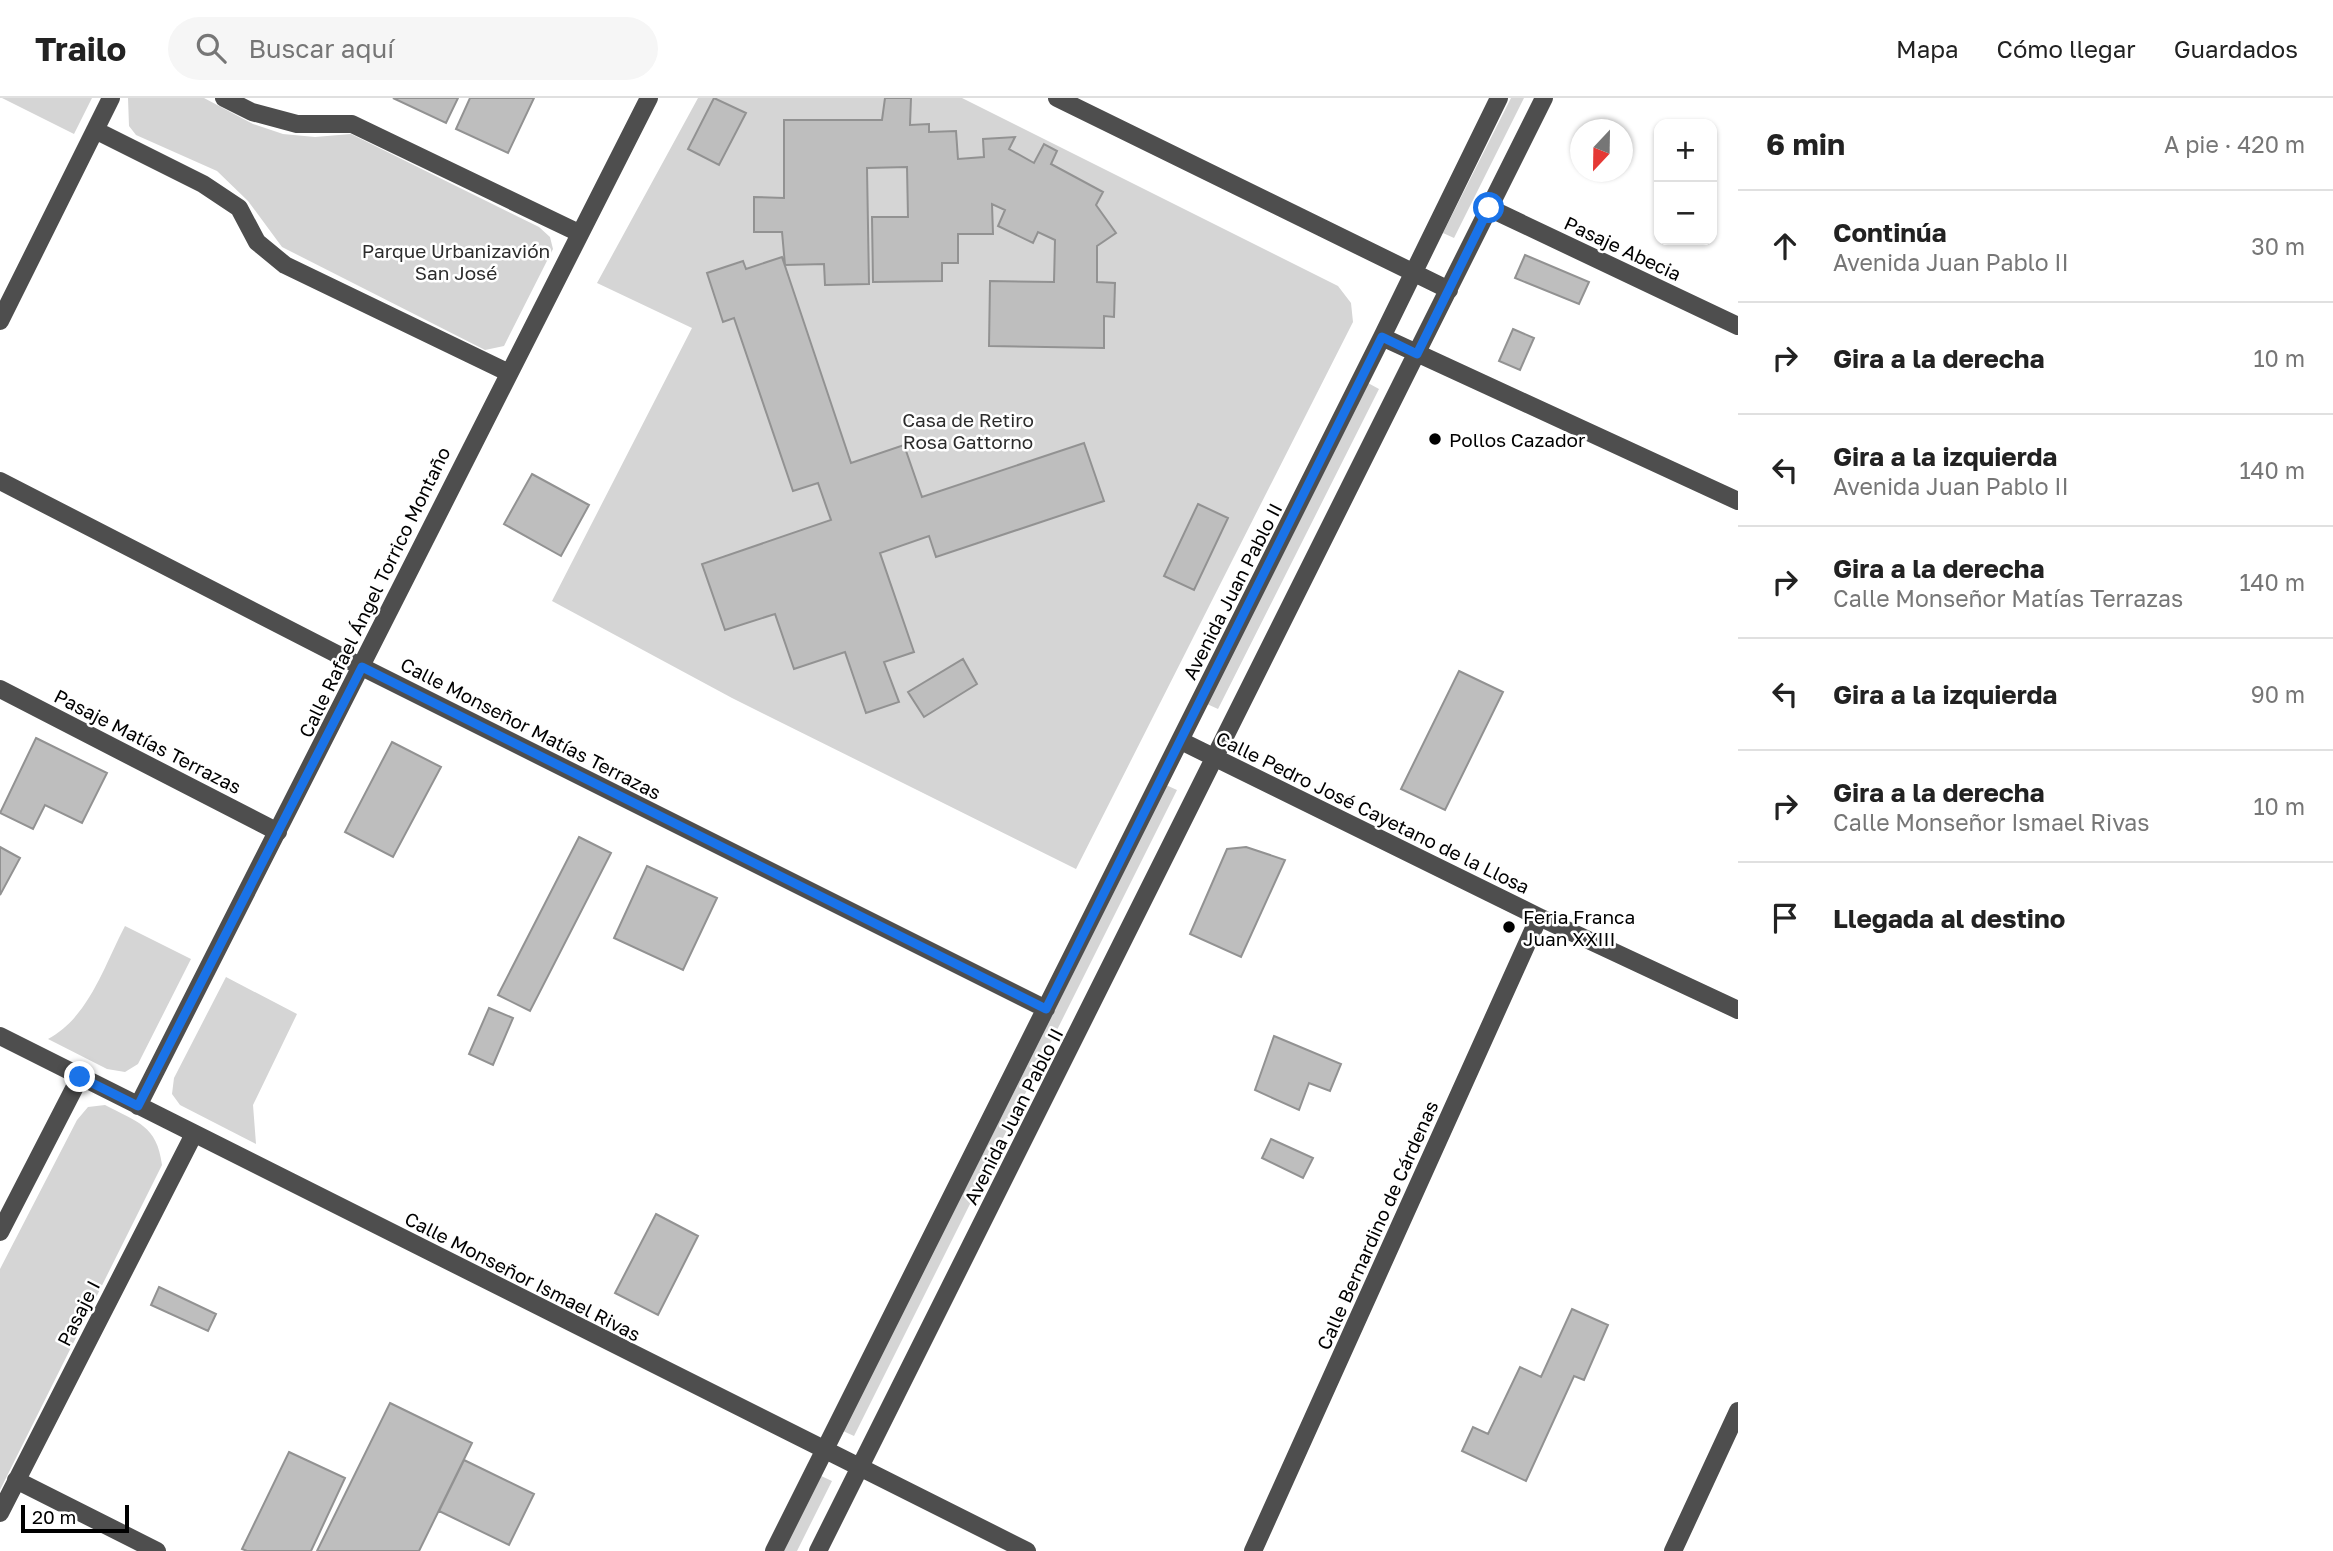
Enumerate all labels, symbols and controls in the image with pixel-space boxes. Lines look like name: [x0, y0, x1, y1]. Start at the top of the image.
search box: [168, 17, 658, 80]
text: Trailo: [35, 29, 126, 68]
icon: search: [192, 29, 230, 67]
text: Buscar aquí: [248, 33, 394, 64]
text: Mapa: [1896, 34, 1959, 63]
text: Cómo llegar: [1997, 34, 2136, 63]
text: Guardados: [2174, 34, 2298, 63]
north arrow: [1570, 119, 1633, 182]
map controls: [1654, 119, 1717, 245]
button: +: [1654, 119, 1717, 182]
text: 6 min: [1766, 126, 1845, 162]
text: A pie · 420 m: [2164, 130, 2305, 158]
button: −: [1654, 182, 1717, 245]
route start: [1473, 192, 1504, 223]
street label: Pasaje Abecia: [1561, 211, 1685, 285]
text: Continúa: [1833, 217, 1947, 248]
icon: ahead: [1766, 227, 1804, 265]
text: 30 m: [2251, 232, 2305, 260]
park label: Parque Urbanizavión San José: [362, 239, 550, 284]
text: Avenida Juan Pablo II: [1833, 248, 2069, 276]
icon: right: [1766, 339, 1804, 377]
text: Gira a la derecha: [1833, 343, 2045, 374]
text: 10 m: [2253, 344, 2305, 372]
park label: Casa de Retiro Rosa Gattorno: [902, 408, 1034, 453]
place label: Pollos Cazador: [1449, 428, 1586, 451]
marker: Pollos Cazador: [1427, 431, 1443, 447]
text: Gira a la izquierda: [1833, 441, 2057, 472]
street label: Calle Rafael Ángel Torrico Montaño: [293, 443, 455, 741]
icon: left: [1766, 451, 1804, 489]
text: 140 m: [2239, 456, 2305, 484]
text: Avenida Juan Pablo II: [1833, 472, 2069, 500]
street label: Avenida Juan Pablo II: [1178, 499, 1286, 683]
text: Gira a la derecha: [1833, 553, 2045, 584]
icon: right: [1766, 563, 1804, 601]
text: 140 m: [2239, 568, 2305, 596]
text: Calle Monseñor Matías Terrazas: [1833, 584, 2183, 612]
street label: Calle Monseñor Matías Terrazas: [397, 652, 665, 804]
icon: left: [1766, 675, 1804, 713]
text: Gira a la izquierda: [1833, 679, 2057, 710]
text: 90 m: [2251, 680, 2305, 708]
street label: Pasaje Matías Terrazas: [51, 684, 245, 798]
street label: Calle Pedro José Cayetano de la Llosa: [1212, 726, 1534, 898]
text: Gira a la derecha: [1833, 777, 2045, 808]
icon: right: [1766, 787, 1804, 825]
text: 10 m: [2253, 792, 2305, 820]
text: Calle Monseñor Ismael Rivas: [1833, 808, 2150, 836]
icon: arrive: [1766, 899, 1804, 937]
text: Llegada al destino: [1833, 903, 2065, 934]
place label: Feria Franca Juan XXIII: [1523, 905, 1635, 950]
marker: Feria Franca Juan XXIII: [1501, 919, 1517, 935]
street label: Avenida Juan Pablo II: [959, 1024, 1067, 1208]
route end: [64, 1061, 95, 1092]
street label: Calle Bernardino de Cárdenas: [1312, 1097, 1442, 1353]
street label: Calle Monseñor Ismael Rivas: [401, 1206, 645, 1346]
street label: Pasaje I: [52, 1276, 104, 1350]
scale bar: [21, 1502, 130, 1534]
text: 20 m: [32, 1505, 76, 1528]

